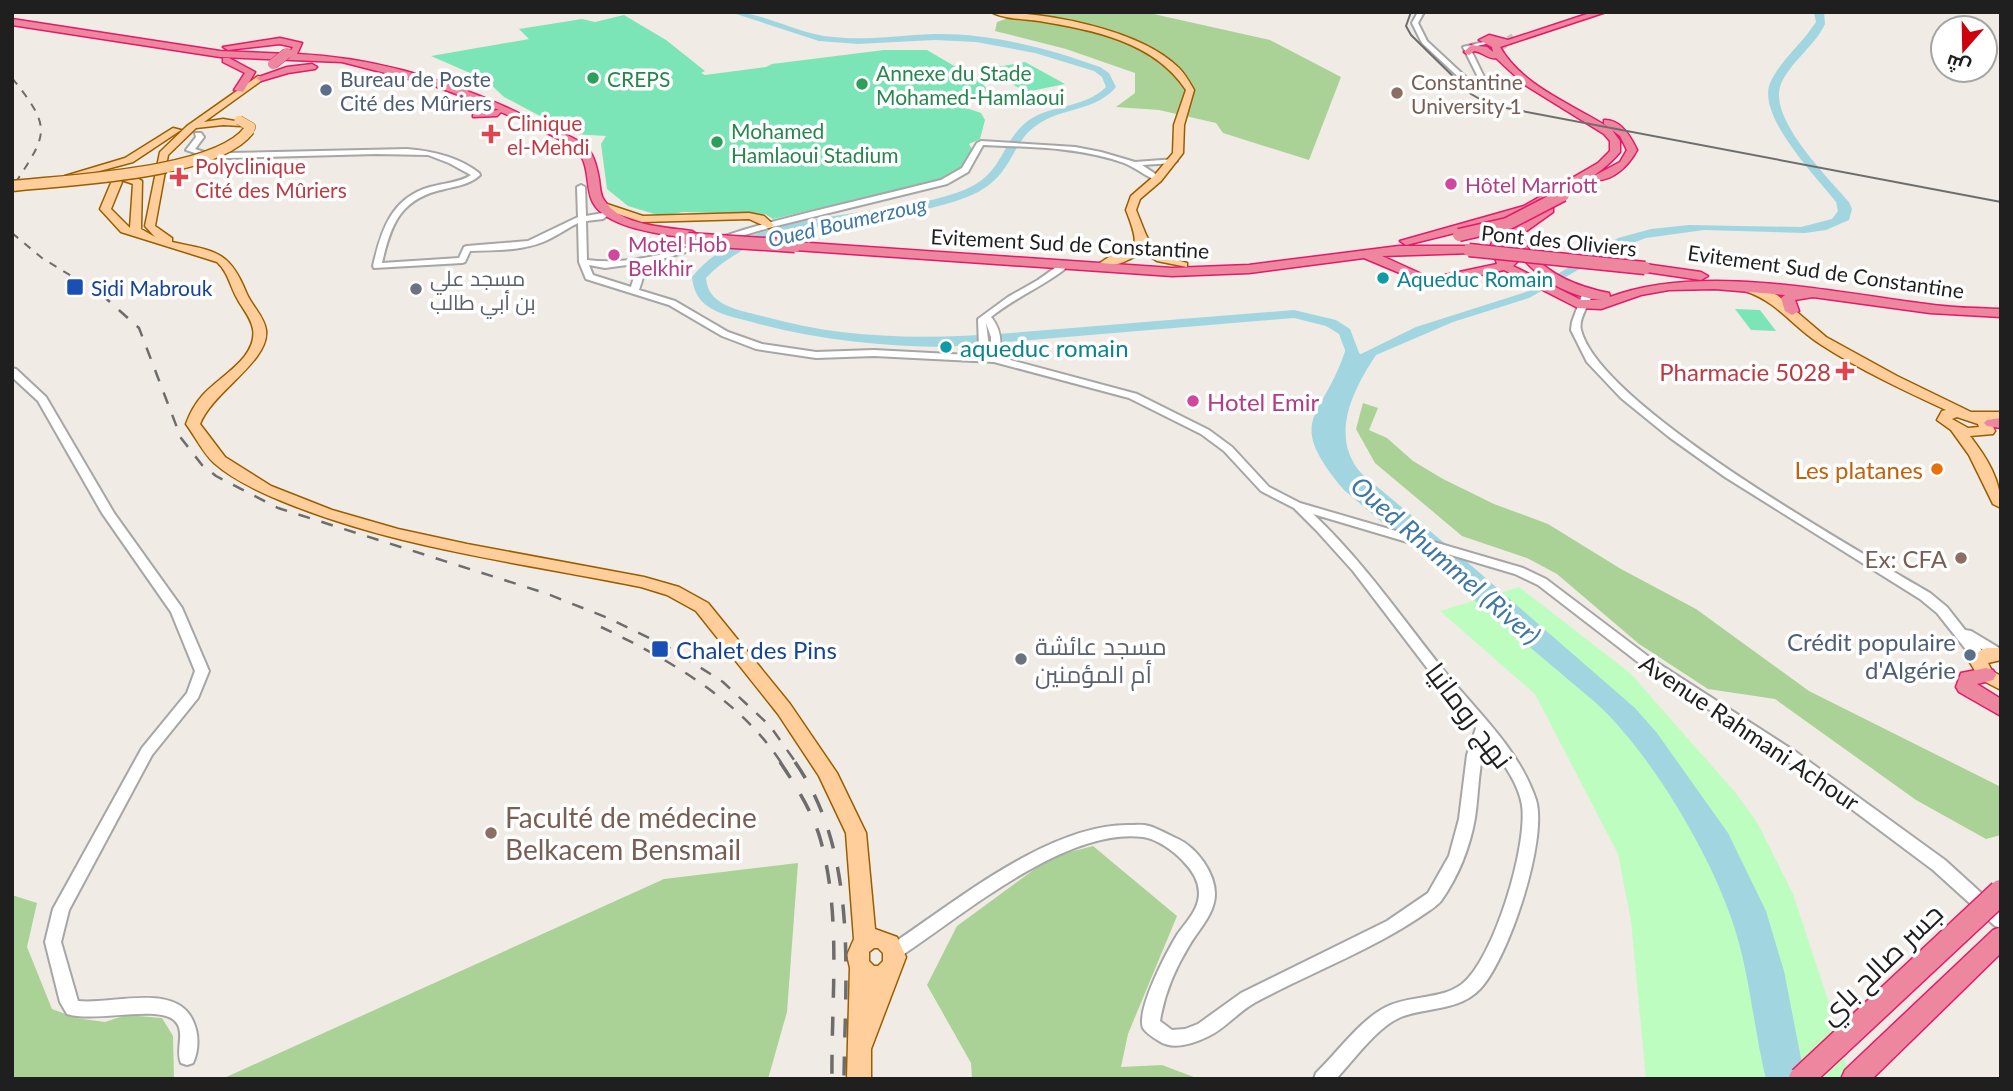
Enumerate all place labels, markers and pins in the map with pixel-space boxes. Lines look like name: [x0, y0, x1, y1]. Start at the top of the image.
place label: Annexe du Stade Mohamed-Hamlaoui: [876, 60, 1065, 109]
place label: Bureau de Poste Cité des Mûriers: [340, 66, 492, 115]
place label: CREPS: [607, 66, 670, 91]
place label: Constantine University 1: [1411, 69, 1523, 118]
marker: CREPS: [585, 70, 601, 86]
marker: Annexe du Stade Mohamed-Hamlaoui: [854, 76, 870, 92]
marker: Bureau de Poste Cité des Mûriers: [318, 82, 334, 98]
marker: Constantine University 1: [1389, 85, 1405, 101]
place label: Clinique el-Mehdi: [507, 110, 590, 159]
place label: Mohamed Hamlaoui Stadium: [731, 118, 899, 167]
marker: Clinique el-Mehdi: [481, 124, 501, 144]
marker: Mohamed Hamlaoui Stadium: [709, 134, 725, 150]
place label: Polyclinique Cité des Mûriers: [195, 153, 347, 202]
marker: Polyclinique Cité des Mûriers: [169, 167, 189, 187]
place label: Hôtel Marriott: [1465, 172, 1598, 197]
marker: Hôtel Marriott: [1443, 176, 1459, 192]
place label: Motel Hob Belkhir: [628, 231, 727, 280]
marker: Motel Hob Belkhir: [606, 247, 622, 263]
place label: مسجد علي بن أبي طالب: [430, 265, 536, 319]
place label: Aqueduc Romain: [1397, 266, 1553, 291]
marker: Aqueduc Romain: [1375, 270, 1391, 286]
place label: Sidi Mabrouk: [91, 275, 213, 300]
marker: Sidi Mabrouk: [65, 277, 85, 297]
marker: مسجد علي بن أبي طالب: [408, 281, 424, 297]
place label: aqueduc romain: [960, 333, 1129, 362]
marker: aqueduc romain: [938, 339, 954, 355]
place label: Pharmacie 5028: [1659, 357, 1831, 386]
marker: Pharmacie 5028: [1837, 363, 1853, 379]
place label: Hotel Emir: [1207, 387, 1319, 416]
marker: Hotel Emir: [1185, 393, 1201, 409]
place label: Les platanes: [1794, 455, 1923, 484]
marker: Les platanes: [1929, 461, 1945, 477]
place label: Ex: CFA: [1865, 544, 1948, 573]
marker: Ex: CFA: [1953, 550, 1969, 566]
place label: Crédit populaire d'Algérie: [1787, 627, 1956, 684]
place label: مسجد عائشة أم المؤمنين: [1035, 631, 1167, 691]
place label: Chalet des Pins: [676, 635, 837, 664]
marker: Chalet des Pins: [650, 639, 670, 659]
marker: Crédit populaire d'Algérie: [1962, 647, 1978, 663]
marker: مسجد عائشة أم المؤمنين: [1013, 651, 1029, 667]
place label: Faculté de médecine Belkacem Bensmail: [505, 800, 757, 866]
marker: Faculté de médecine Belkacem Bensmail: [483, 825, 499, 841]

